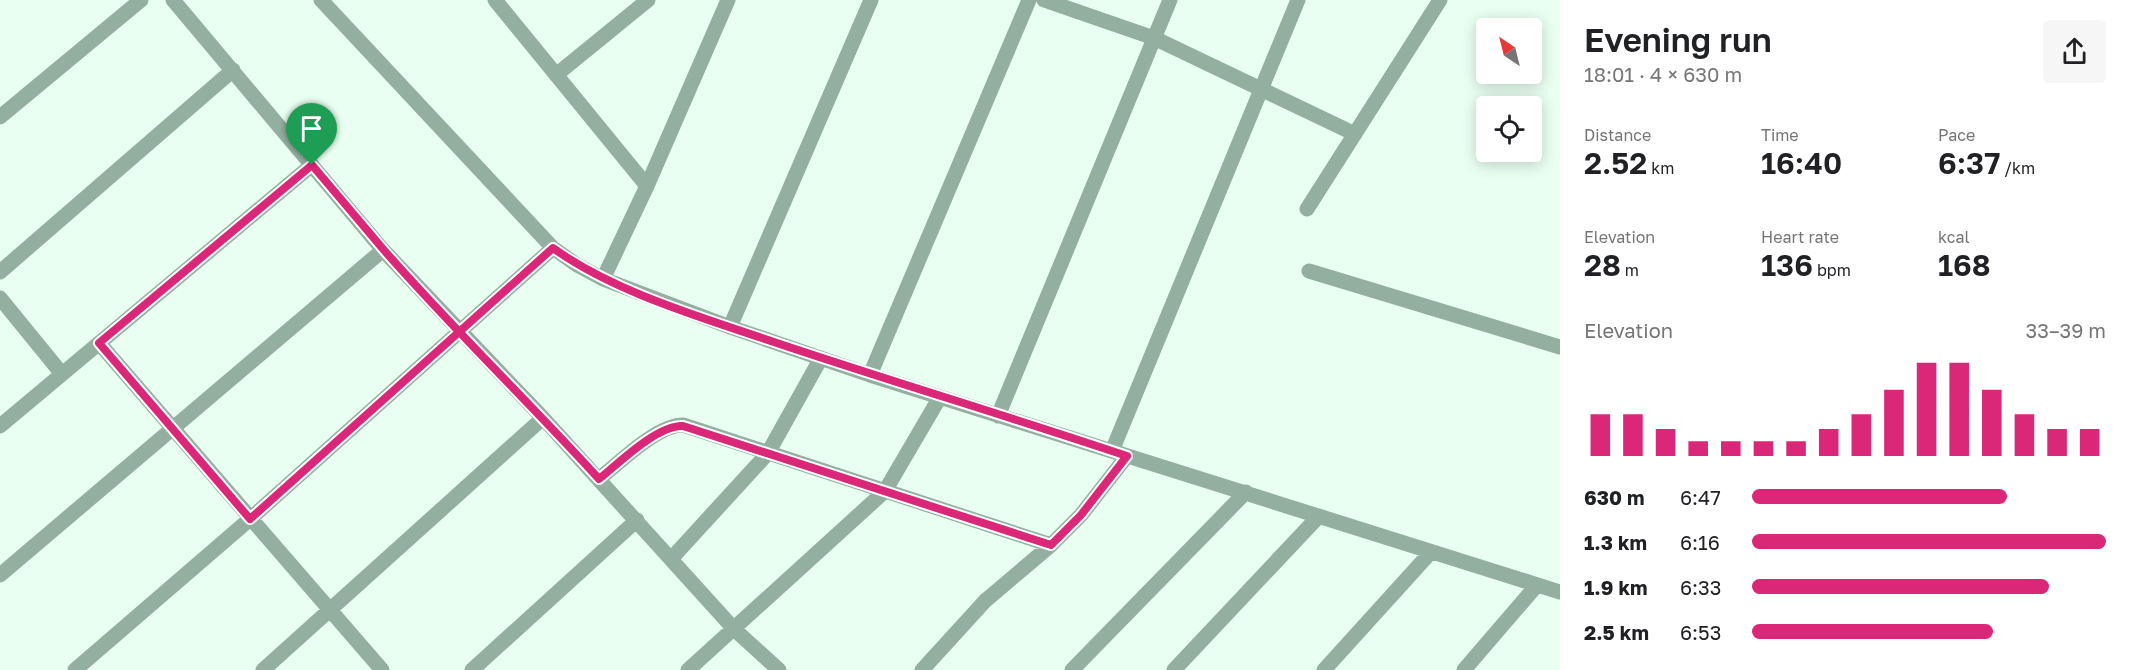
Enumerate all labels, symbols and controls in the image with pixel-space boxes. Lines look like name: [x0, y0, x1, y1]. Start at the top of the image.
north arrow: [1476, 18, 1542, 84]
map controls: [1476, 18, 1542, 162]
text: Evening run: [1584, 20, 1772, 59]
button: share: [2043, 20, 2106, 83]
text: 18:01 · 4 × 630 m: [1584, 62, 1742, 86]
button: locate: [1476, 96, 1542, 162]
pin: [286, 103, 337, 165]
icon: arrive: [295, 112, 328, 145]
text: Distance: [1584, 125, 1651, 145]
text: Time: [1761, 125, 1799, 145]
text: Pace: [1938, 125, 1975, 145]
text: 2.52: [1584, 145, 1647, 181]
text: 16:40: [1761, 145, 1842, 181]
text: 6:37: [1938, 145, 2000, 181]
text: km: [1647, 158, 1674, 178]
text: /km: [2000, 158, 2035, 178]
text: Elevation: [1584, 227, 1655, 247]
text: Heart rate: [1761, 227, 1839, 247]
text: kcal: [1938, 227, 1970, 247]
text: 28: [1584, 247, 1621, 283]
text: 136: [1761, 247, 1813, 283]
text: 168: [1938, 247, 1991, 283]
text: m: [1621, 260, 1639, 280]
text: bpm: [1813, 260, 1851, 280]
text: Elevation: [1584, 318, 1673, 342]
text: 33–39 m: [2026, 318, 2106, 342]
text: 630 m: [1584, 485, 1644, 509]
text: 6:47: [1680, 485, 1721, 509]
text: 1.3 km: [1584, 530, 1647, 554]
text: 6:16: [1680, 530, 1720, 554]
text: 1.9 km: [1584, 575, 1648, 599]
text: 6:33: [1680, 575, 1722, 599]
text: 2.5 km: [1584, 620, 1649, 644]
text: 6:53: [1680, 620, 1721, 644]

